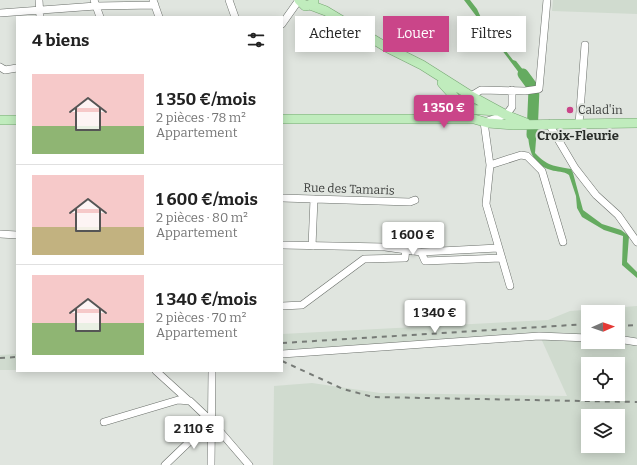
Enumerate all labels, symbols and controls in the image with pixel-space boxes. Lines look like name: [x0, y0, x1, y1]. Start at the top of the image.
chip: Acheter: [295, 16, 375, 52]
chip: Louer: [383, 16, 449, 52]
chip: Filtres: [457, 16, 526, 52]
icon: filters: [245, 29, 267, 51]
text: 4 biens: [32, 30, 90, 51]
text: 1 350 €/mois: [156, 89, 256, 110]
icon: home: [64, 90, 112, 138]
pin: 1 350 €: [407, 95, 481, 129]
text: 1 350 €: [423, 100, 465, 115]
place label: Calad'in: [578, 103, 623, 117]
marker: Calad'in: [565, 105, 575, 115]
text: 2 pièces · 78 m²: [156, 110, 246, 125]
text: Appartement: [156, 125, 237, 140]
district label: Croix-Fleurie: [537, 128, 619, 143]
street label: Rue des Tamaris: [303, 180, 395, 198]
text: 1 600 €/mois: [156, 189, 258, 210]
icon: home: [64, 191, 112, 239]
text: 2 pièces · 80 m²: [156, 210, 248, 225]
pin: 1 600 €: [376, 222, 450, 256]
text: Appartement: [156, 225, 237, 240]
text: 1 600 €: [391, 227, 435, 242]
text: 1 340 €/mois: [156, 289, 257, 310]
icon: home: [64, 291, 112, 339]
pin: 1 340 €: [398, 300, 472, 334]
text: 1 340 €: [414, 305, 457, 320]
north arrow: [581, 305, 625, 349]
map controls: [581, 305, 625, 453]
text: 2 pièces · 70 m²: [156, 310, 246, 325]
text: Appartement: [156, 325, 237, 340]
button: locate: [581, 357, 625, 401]
button: layers: [581, 409, 625, 453]
pin: 2 110 €: [157, 416, 231, 450]
text: 2 110 €: [174, 421, 214, 436]

